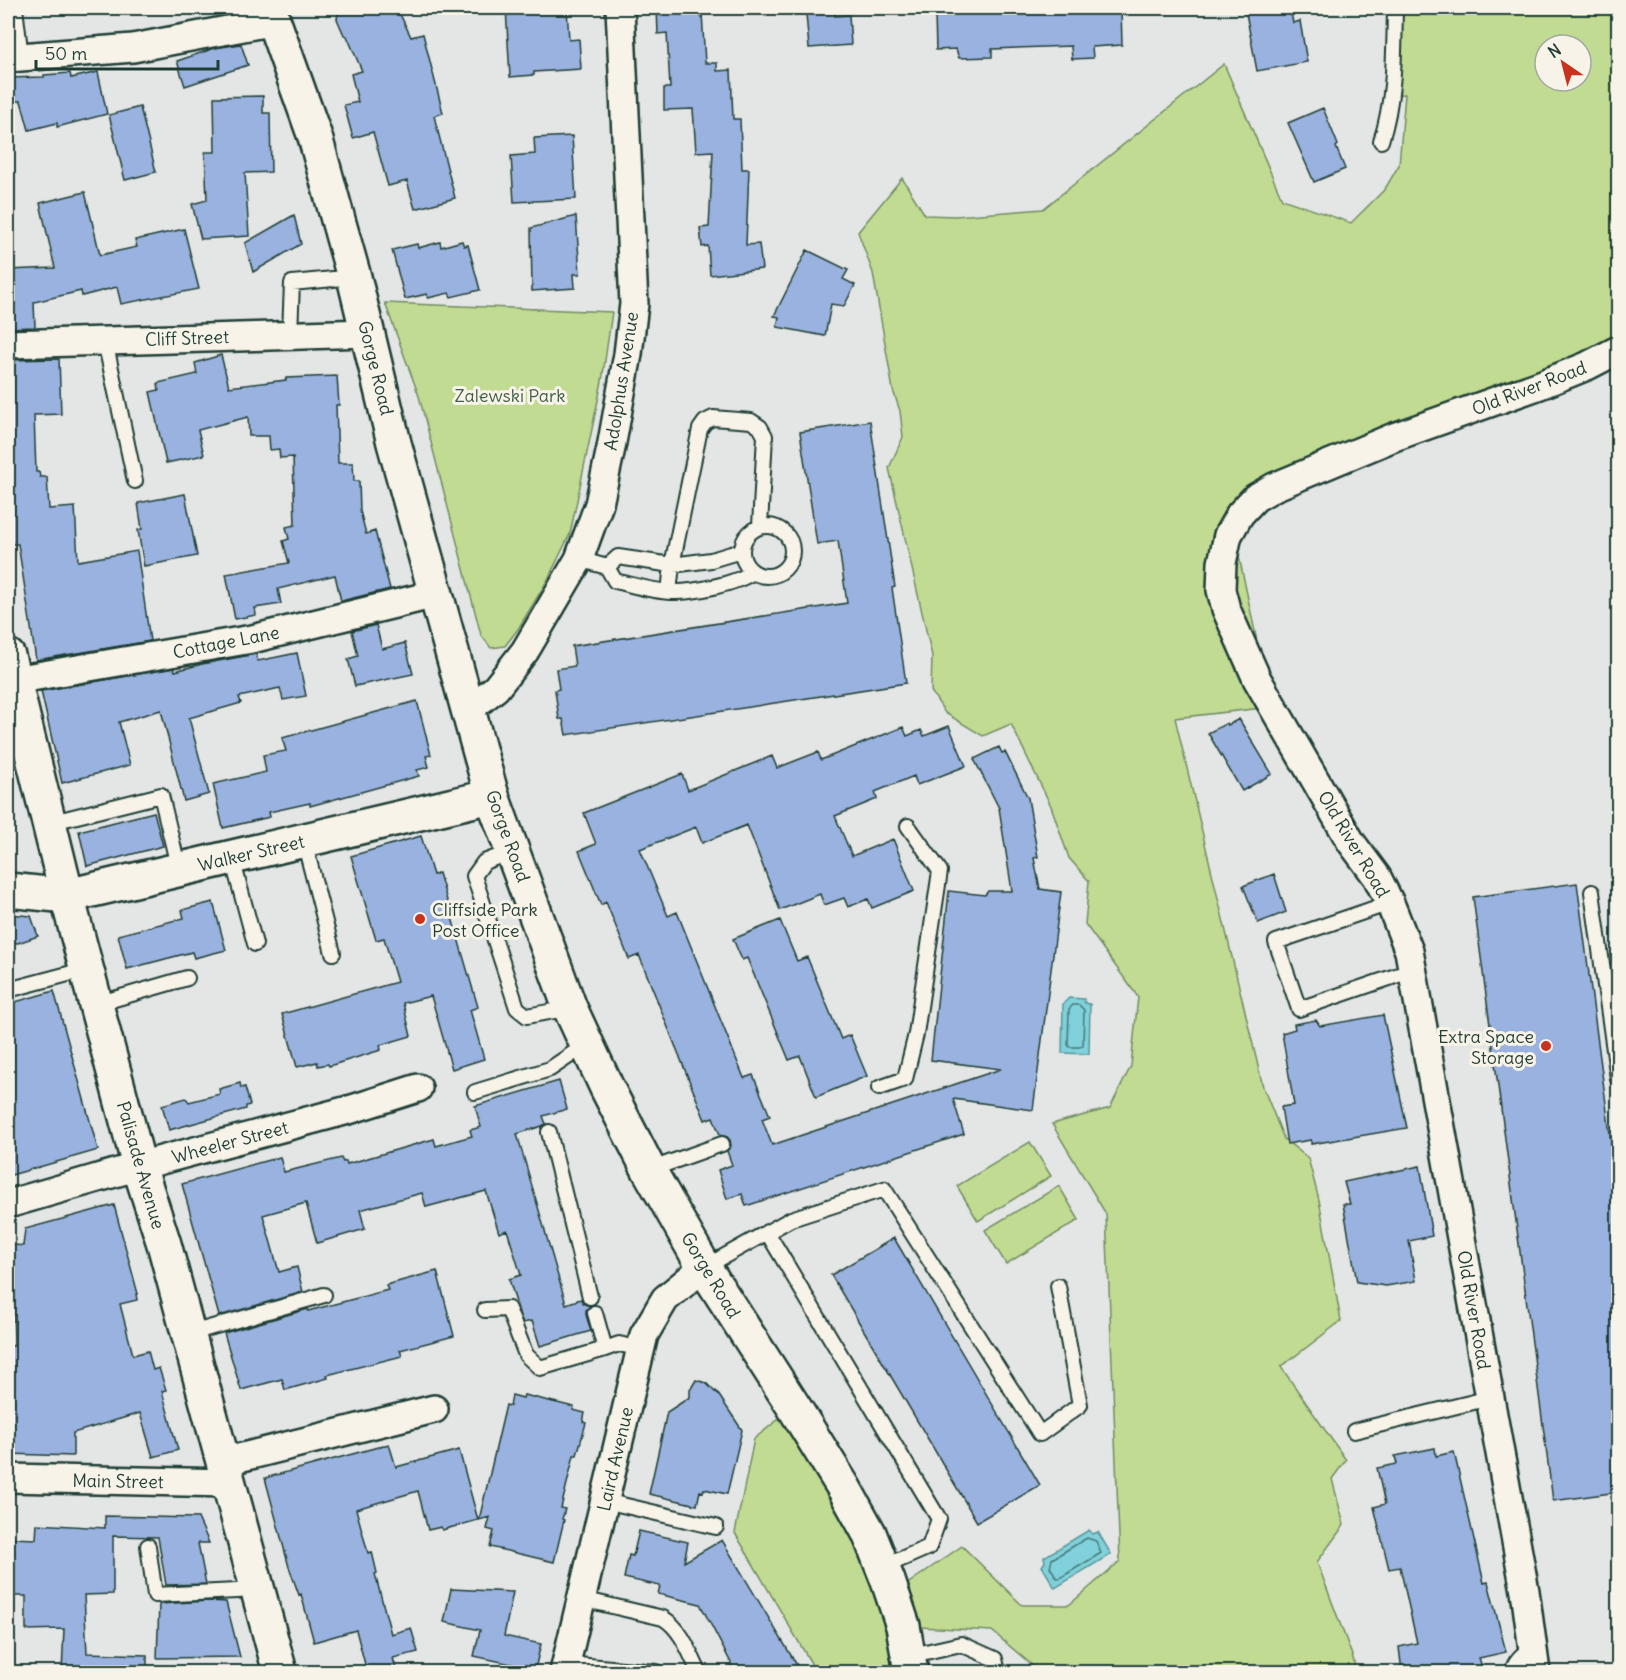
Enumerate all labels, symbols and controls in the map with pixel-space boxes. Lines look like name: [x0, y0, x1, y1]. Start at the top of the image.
scale bar: [36, 33, 218, 71]
north arrow: [1533, 33, 1593, 93]
text: N: [1544, 39, 1565, 62]
text: 50 m: [45, 42, 87, 65]
street label: Adolphus Avenue: [599, 310, 643, 452]
street label: Gorge Road: [353, 318, 399, 418]
street label: Cliff Street: [145, 325, 229, 351]
street label: Old River Road: [1469, 356, 1590, 420]
park label: Zalewski Park: [455, 384, 565, 407]
street label: Cottage Lane: [171, 620, 281, 664]
street label: Old River Road: [1313, 786, 1395, 902]
street label: Gorge Road: [481, 787, 535, 886]
street label: Walker Street: [196, 830, 306, 876]
place label: Cliffside Park Post Office: [432, 898, 538, 942]
marker: Cliffside Park Post Office: [413, 912, 427, 926]
place label: Extra Space Storage: [1438, 1025, 1534, 1069]
marker: Extra Space Storage: [1539, 1039, 1553, 1053]
street label: Palisade Avenue: [112, 1098, 170, 1232]
street label: Wheeler Street: [169, 1115, 291, 1169]
street label: Gorge Road: [676, 1228, 746, 1323]
street label: Old River Road: [1452, 1249, 1496, 1372]
street label: Laird Avenue: [592, 1405, 638, 1513]
street label: Main Street: [72, 1469, 164, 1493]

